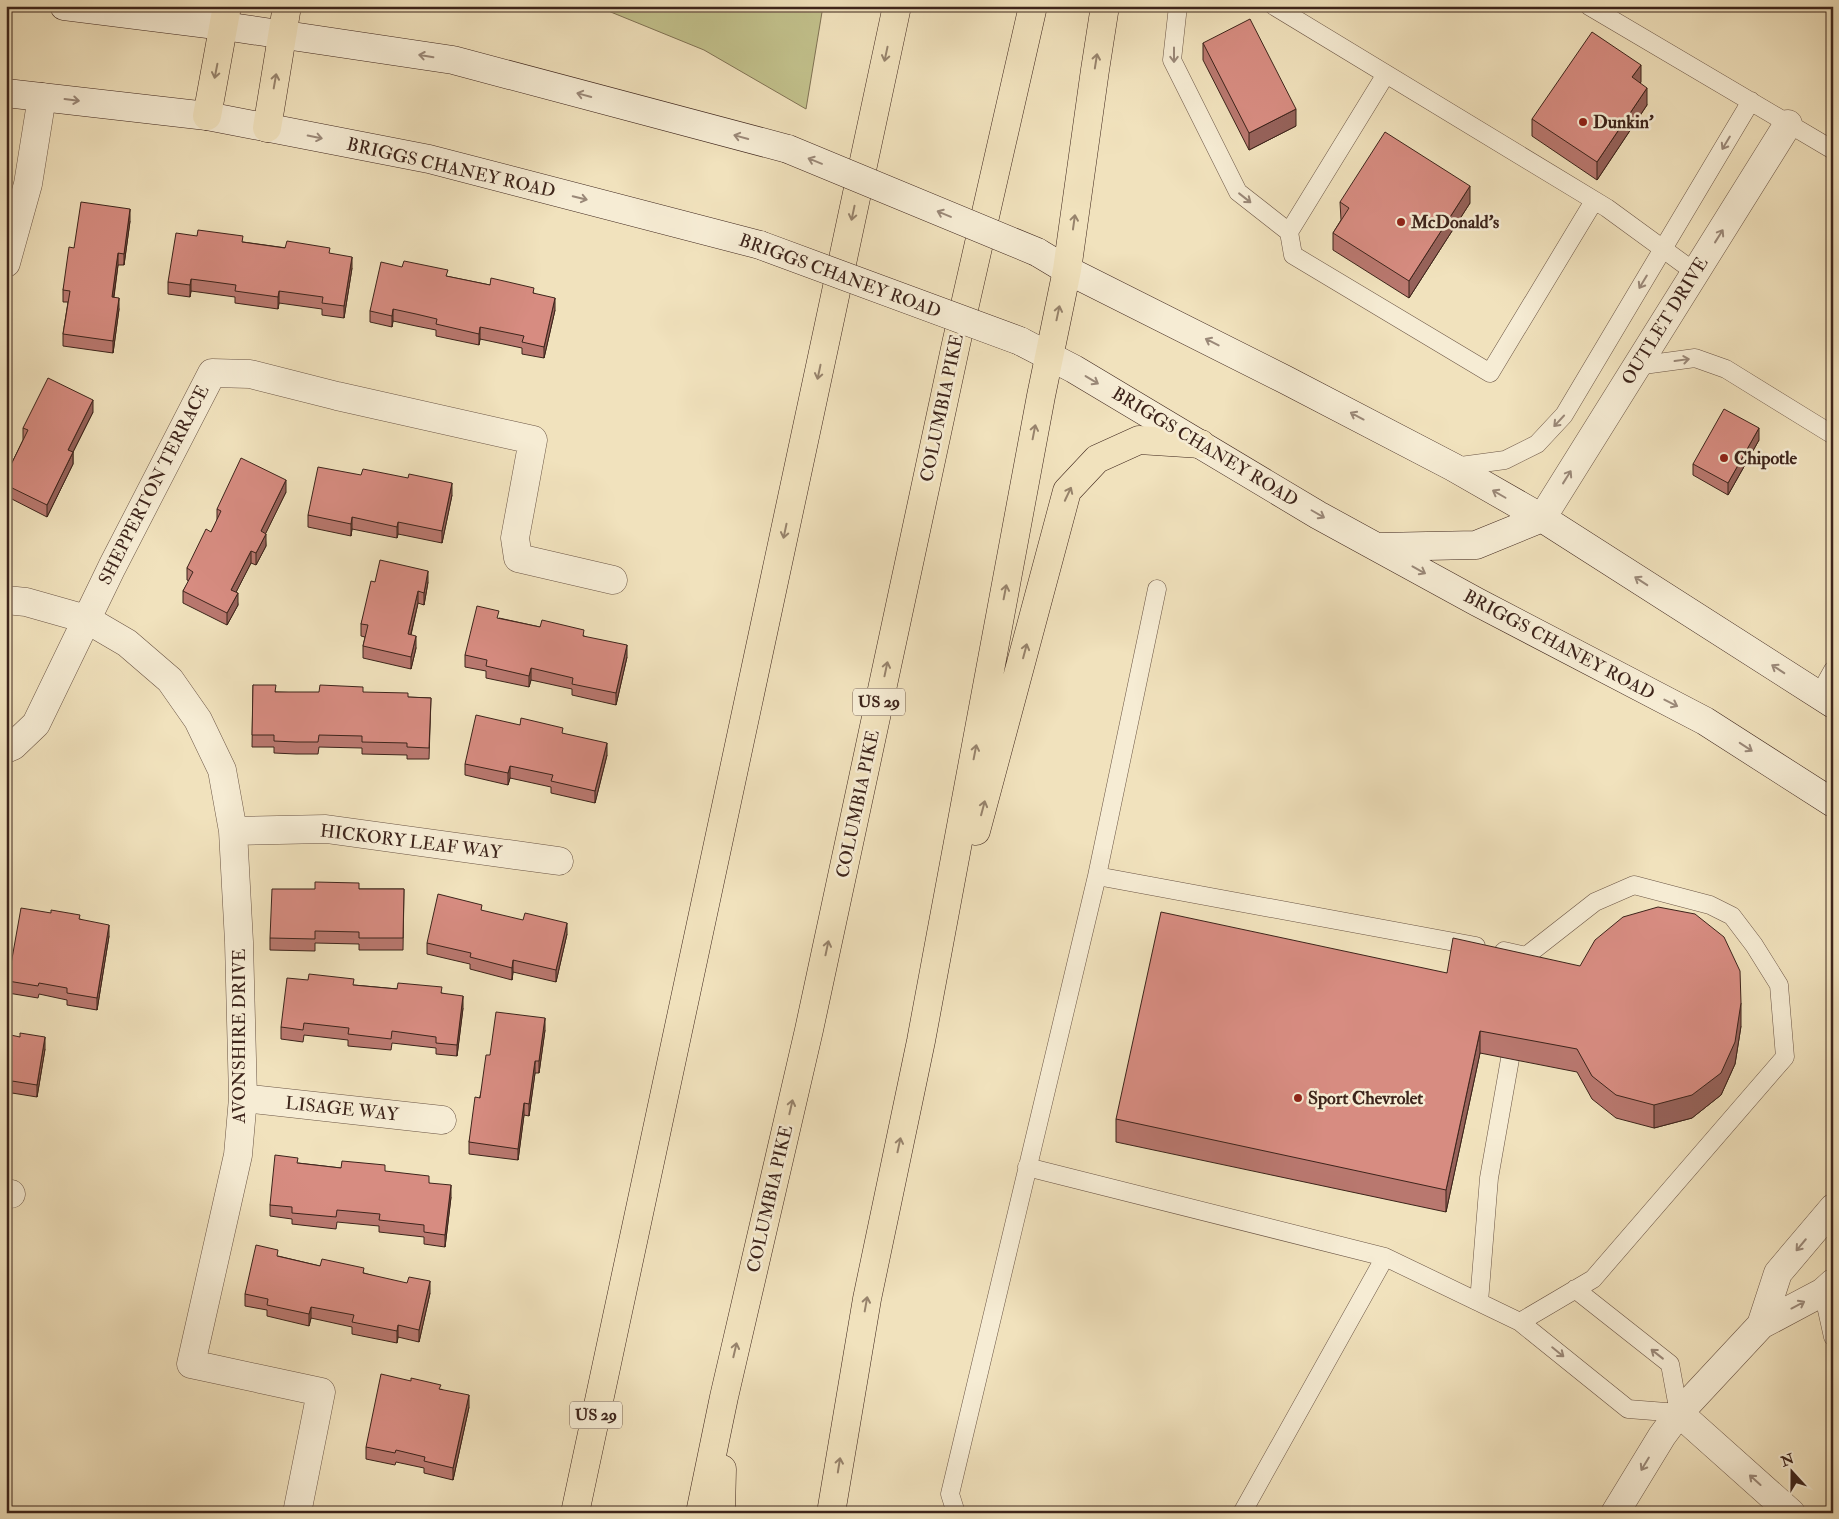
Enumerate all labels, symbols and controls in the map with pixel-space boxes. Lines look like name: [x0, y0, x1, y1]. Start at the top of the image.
one-way arrow: [881, 45, 891, 61]
one-way arrow: [1169, 46, 1179, 62]
one-way arrow: [419, 51, 435, 61]
one-way arrow: [1091, 53, 1101, 69]
one-way arrow: [210, 62, 220, 78]
one-way arrow: [270, 74, 280, 90]
one-way arrow: [576, 90, 592, 99]
one-way arrow: [64, 95, 80, 105]
place label: Dunkin': [1593, 111, 1654, 134]
marker: Dunkin': [1577, 116, 1589, 128]
one-way arrow: [733, 131, 749, 141]
one-way arrow: [307, 133, 323, 142]
street label: BRIGGS CHANEY ROAD: [344, 133, 558, 203]
one-way arrow: [1721, 135, 1731, 149]
one-way arrow: [808, 155, 823, 164]
one-way arrow: [1238, 193, 1252, 203]
one-way arrow: [572, 194, 588, 204]
one-way arrow: [847, 204, 857, 220]
one-way arrow: [937, 208, 952, 218]
place label: McDonald's: [1410, 211, 1499, 234]
one-way arrow: [1069, 214, 1079, 230]
marker: McDonald's: [1395, 216, 1407, 228]
street label: BRIGGS CHANEY ROAD: [736, 229, 944, 323]
one-way arrow: [1714, 229, 1724, 243]
street label: OUTLET DRIVE: [1616, 253, 1714, 389]
one-way arrow: [1638, 275, 1648, 289]
one-way arrow: [1054, 305, 1064, 321]
street label: COLUMBIA PIKE: [915, 332, 969, 484]
one-way arrow: [1205, 337, 1220, 346]
one-way arrow: [1673, 355, 1689, 365]
one-way arrow: [814, 363, 823, 379]
one-way arrow: [1084, 375, 1098, 385]
street label: SHEPPERTON TERRACE: [94, 381, 214, 589]
street label: BRIGGS CHANEY ROAD: [1108, 382, 1302, 512]
one-way arrow: [1350, 411, 1364, 421]
one-way arrow: [1553, 414, 1564, 427]
one-way arrow: [1030, 425, 1040, 441]
place label: Chipotle: [1734, 447, 1798, 470]
marker: Chipotle: [1718, 452, 1730, 464]
one-way arrow: [1562, 470, 1573, 484]
one-way arrow: [1063, 487, 1073, 502]
one-way arrow: [1492, 489, 1507, 499]
one-way arrow: [1310, 510, 1324, 520]
one-way arrow: [780, 522, 789, 538]
one-way arrow: [1411, 566, 1426, 576]
one-way arrow: [1634, 576, 1648, 586]
one-way arrow: [1000, 585, 1010, 601]
street label: BRIGGS CHANEY ROAD: [1459, 585, 1659, 705]
one-way arrow: [1020, 643, 1030, 659]
one-way arrow: [882, 662, 892, 678]
one-way arrow: [1771, 663, 1785, 673]
road number: US 29: [853, 689, 905, 716]
one-way arrow: [1663, 699, 1678, 708]
street label: COLUMBIA PIKE: [831, 728, 885, 880]
one-way arrow: [1739, 742, 1753, 753]
one-way arrow: [970, 744, 980, 760]
one-way arrow: [979, 800, 988, 816]
street label: HICKORY LEAF WAY: [319, 819, 504, 865]
one-way arrow: [823, 940, 832, 956]
street label: AVONSHIRE DRIVE: [228, 948, 251, 1125]
place label: Sport Chevrolet: [1308, 1087, 1423, 1110]
street label: LISAGE WAY: [284, 1092, 400, 1126]
marker: Sport Chevrolet: [1292, 1092, 1304, 1104]
one-way arrow: [787, 1099, 796, 1115]
street label: COLUMBIA PIKE: [742, 1123, 798, 1275]
one-way arrow: [895, 1138, 904, 1154]
one-way arrow: [1796, 1238, 1807, 1251]
one-way arrow: [861, 1297, 871, 1313]
one-way arrow: [1790, 1300, 1805, 1310]
one-way arrow: [731, 1342, 740, 1358]
one-way arrow: [1551, 1347, 1564, 1358]
one-way arrow: [1650, 1349, 1664, 1359]
road number: US 29: [570, 1402, 622, 1428]
north arrow: [1766, 1446, 1816, 1496]
text: N: [1778, 1450, 1797, 1471]
one-way arrow: [1639, 1456, 1649, 1470]
one-way arrow: [834, 1457, 844, 1473]
one-way arrow: [1749, 1474, 1762, 1486]

